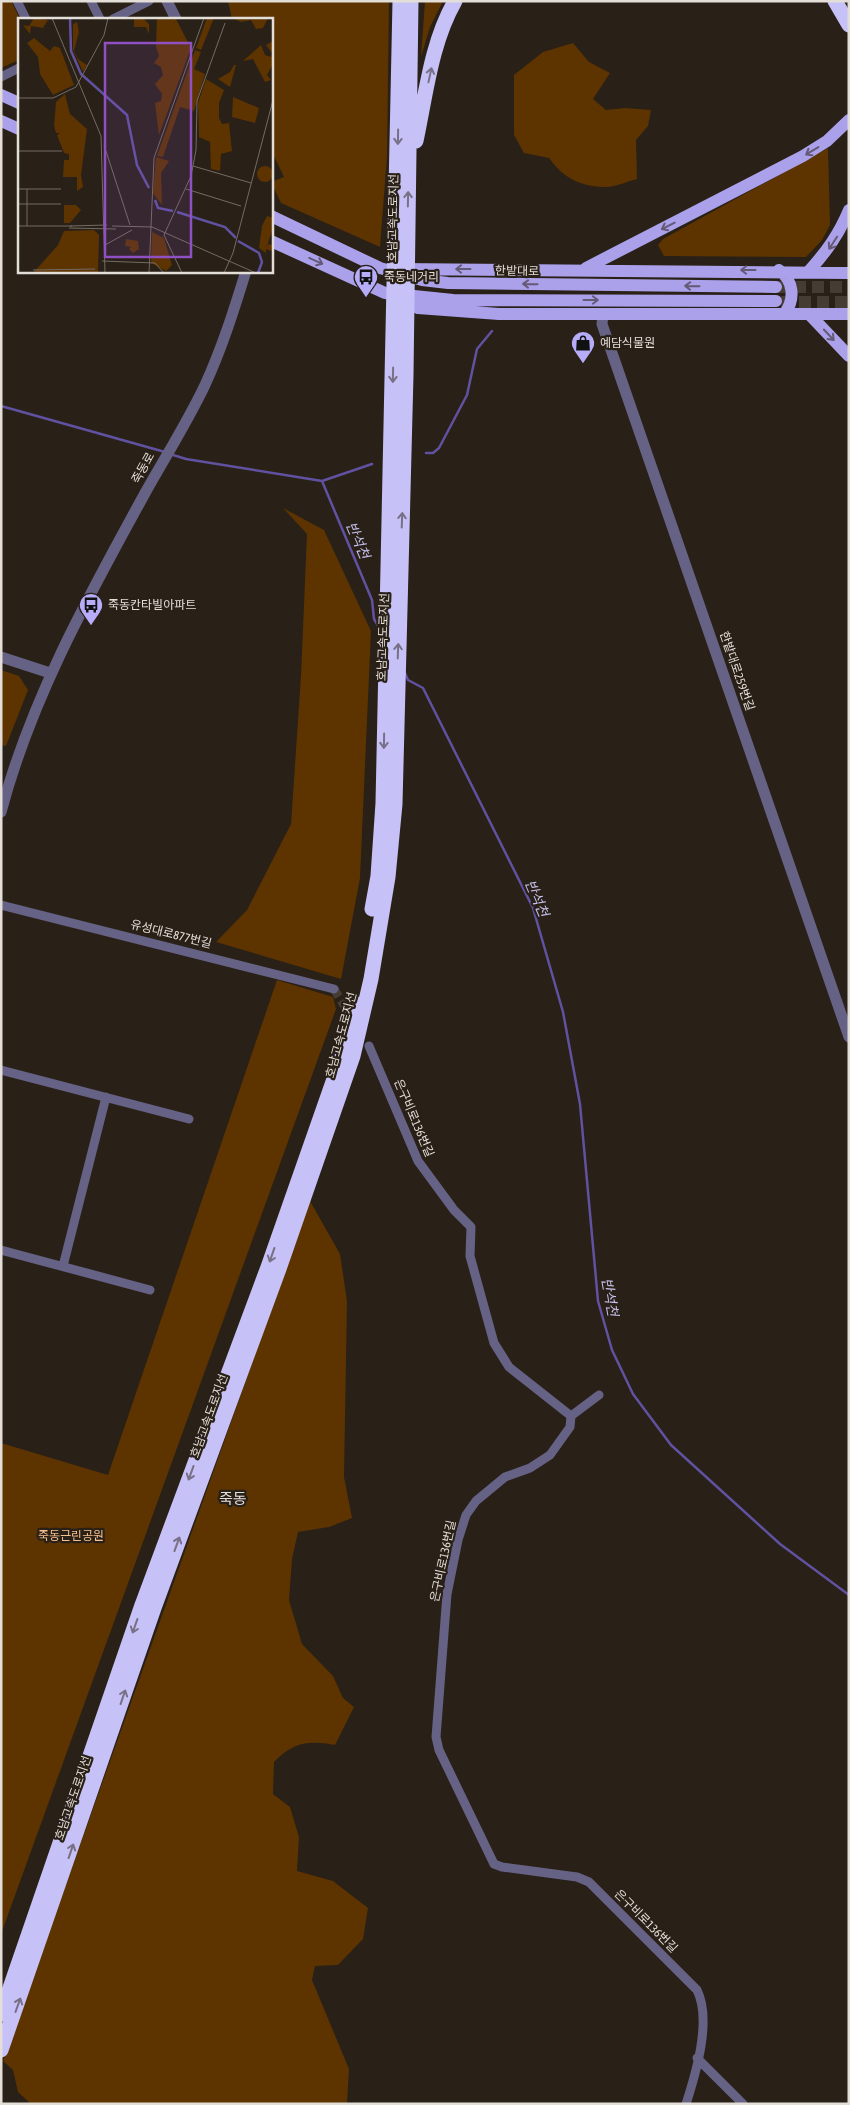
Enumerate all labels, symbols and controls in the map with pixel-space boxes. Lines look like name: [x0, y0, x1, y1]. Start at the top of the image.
inset map: [18, 18, 272, 272]
one-way arrow: [426, 68, 435, 84]
one-way arrow: [393, 129, 403, 145]
one-way arrow: [804, 146, 819, 156]
street label: 호남고속도로지선: [385, 174, 401, 262]
one-way arrow: [403, 192, 413, 208]
one-way arrow: [660, 221, 675, 231]
one-way arrow: [828, 235, 838, 249]
one-way arrow: [308, 257, 323, 267]
bus stop icon: 죽동네거리: [353, 264, 379, 298]
one-way arrow: [455, 264, 471, 274]
street label: 한밭대로: [495, 264, 539, 278]
one-way arrow: [740, 265, 756, 275]
place label: 죽동네거리: [384, 270, 439, 284]
one-way arrow: [522, 279, 538, 289]
one-way arrow: [685, 281, 701, 291]
one-way arrow: [582, 295, 599, 305]
one-way arrow: [823, 328, 835, 341]
shop icon: 예담식물원: [570, 330, 596, 364]
place label: 예담식물원: [600, 336, 655, 350]
one-way arrow: [388, 367, 397, 383]
street label: 죽동로: [129, 450, 157, 486]
one-way arrow: [397, 513, 406, 529]
water label: 반석천: [343, 519, 373, 562]
bus stop icon: 죽동칸타빌아파트: [78, 592, 104, 626]
street label: 호남고속도로지선: [374, 593, 392, 681]
place label: 죽동칸타빌아파트: [108, 598, 196, 612]
street label: 한밭대로259번길: [717, 629, 757, 713]
one-way arrow: [393, 644, 402, 660]
one-way arrow: [379, 732, 389, 749]
water label: 반석천: [522, 877, 552, 920]
street label: 유성대로877번길: [129, 917, 213, 951]
street label: 호남고속도로지선: [323, 991, 359, 1079]
street label: 은구비로136번길: [391, 1077, 437, 1159]
one-way arrow: [267, 1247, 276, 1263]
water label: 반석천: [599, 1277, 621, 1319]
street label: 호남고속도로지선: [187, 1372, 231, 1460]
one-way arrow: [186, 1465, 195, 1481]
district label: 죽동: [219, 1490, 247, 1507]
street label: 은구비로136번길: [428, 1519, 458, 1603]
park label: 죽동근린공원: [38, 1529, 104, 1543]
one-way arrow: [173, 1537, 182, 1552]
one-way arrow: [130, 1618, 139, 1633]
one-way arrow: [119, 1690, 128, 1705]
street label: 호남고속도로지선: [52, 1754, 94, 1842]
one-way arrow: [67, 1844, 76, 1859]
street label: 은구비로136번길: [612, 1887, 680, 1955]
one-way arrow: [14, 1997, 23, 2013]

